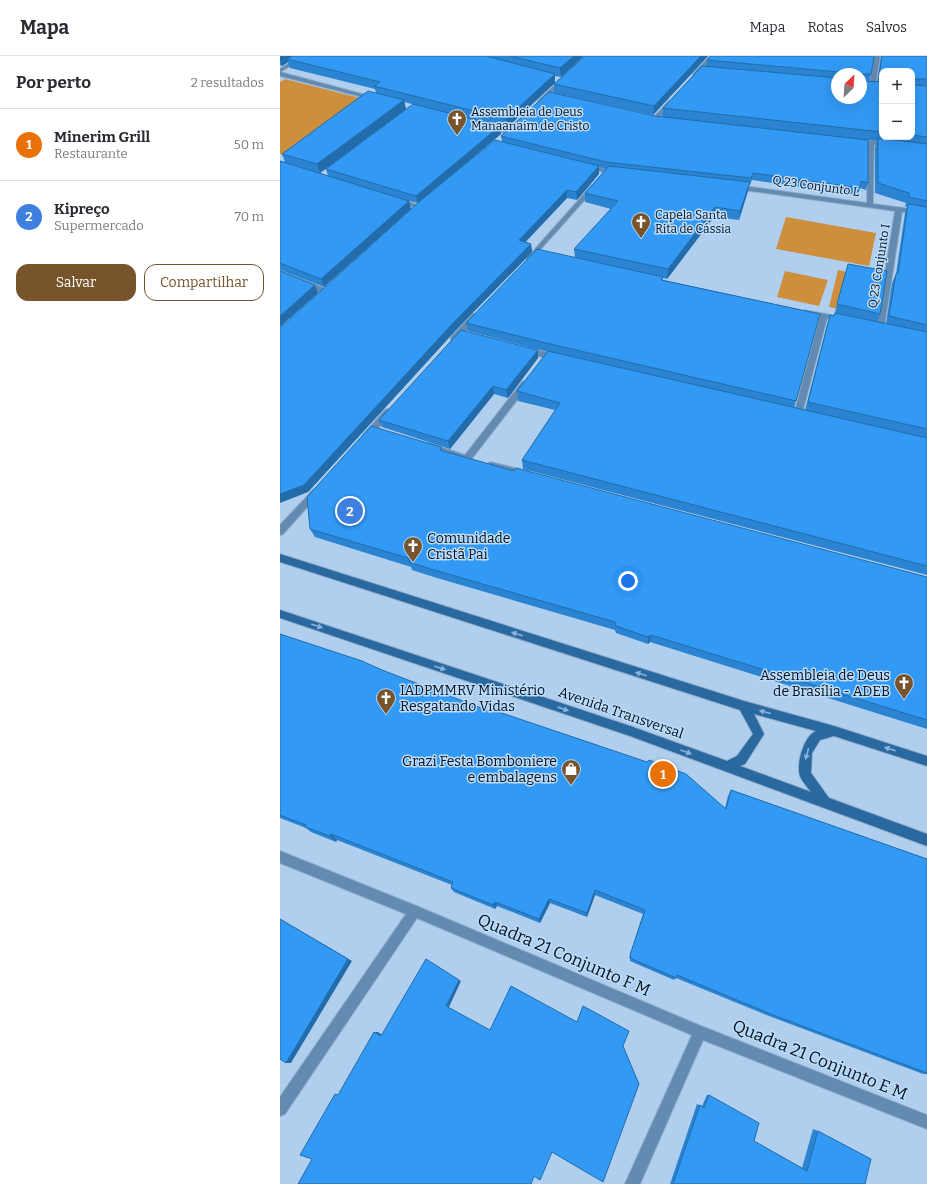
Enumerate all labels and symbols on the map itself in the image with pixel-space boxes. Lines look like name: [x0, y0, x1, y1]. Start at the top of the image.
north arrow: [831, 68, 867, 104]
place label: Assembleia de Deus Manaanaim de Cristo: [471, 105, 589, 133]
church icon: Assembleia de Deus Manaanaim de Cristo: [446, 108, 468, 136]
street label: Q 23 Conjunto L: [772, 173, 861, 199]
place label: Capela Santa Rita de Cássia: [655, 208, 732, 236]
church icon: Capela Santa Rita de Cássia: [630, 211, 652, 239]
street label: Q 23 Conjunto I: [865, 223, 893, 309]
pin: 2: [337, 496, 363, 526]
place label: Comunidade Cristã Pai: [427, 530, 511, 563]
church icon: Comunidade Cristã Pai: [402, 535, 424, 563]
your location: [618, 571, 638, 591]
one-way arrow: [311, 624, 323, 630]
one-way arrow: [511, 631, 523, 637]
one-way arrow: [435, 665, 447, 671]
place label: Assembleia de Deus de Brasília - ADEB: [760, 667, 890, 700]
one-way arrow: [635, 671, 647, 677]
church icon: Assembleia de Deus de Brasília - ADEB: [893, 672, 915, 700]
place label: IADPMMRV Ministério Resgatando Vidas: [400, 682, 545, 715]
street label: Avenida Transversal: [556, 684, 686, 742]
church icon: IADPMMRV Ministério Resgatando Vidas: [375, 687, 397, 715]
one-way arrow: [558, 706, 570, 712]
one-way arrow: [759, 709, 771, 715]
one-way arrow: [884, 746, 896, 752]
one-way arrow: [804, 748, 810, 760]
one-way arrow: [681, 749, 693, 755]
place label: Grazi Festa Bomboniere e embalagens: [402, 753, 557, 786]
shop icon: Grazi Festa Bomboniere e embalagens: [560, 758, 582, 786]
pin: 1: [650, 759, 676, 789]
street label: Quadra 21 Conjunto F M: [474, 909, 654, 1001]
street label: Quadra 21 Conjunto E M: [729, 1015, 911, 1105]

